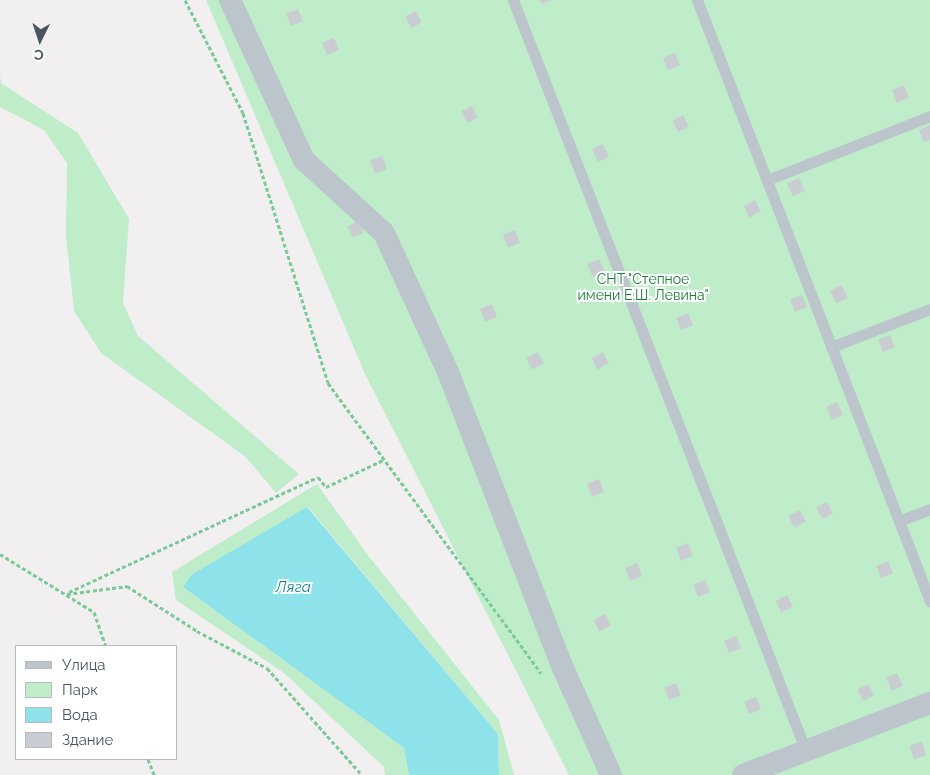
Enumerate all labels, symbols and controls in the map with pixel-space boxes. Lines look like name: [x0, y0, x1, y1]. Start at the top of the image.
north arrow: [15, 15, 65, 65]
text: С: [34, 47, 44, 63]
park label: СНТ "Степное имени Е.Ш. Левина": [578, 271, 708, 304]
water label: Ляга: [275, 579, 311, 597]
legend: [15, 645, 178, 760]
text: Улица: [62, 656, 106, 674]
text: Парк: [62, 681, 98, 699]
text: Вода: [62, 706, 98, 724]
text: Здание: [62, 731, 113, 749]

